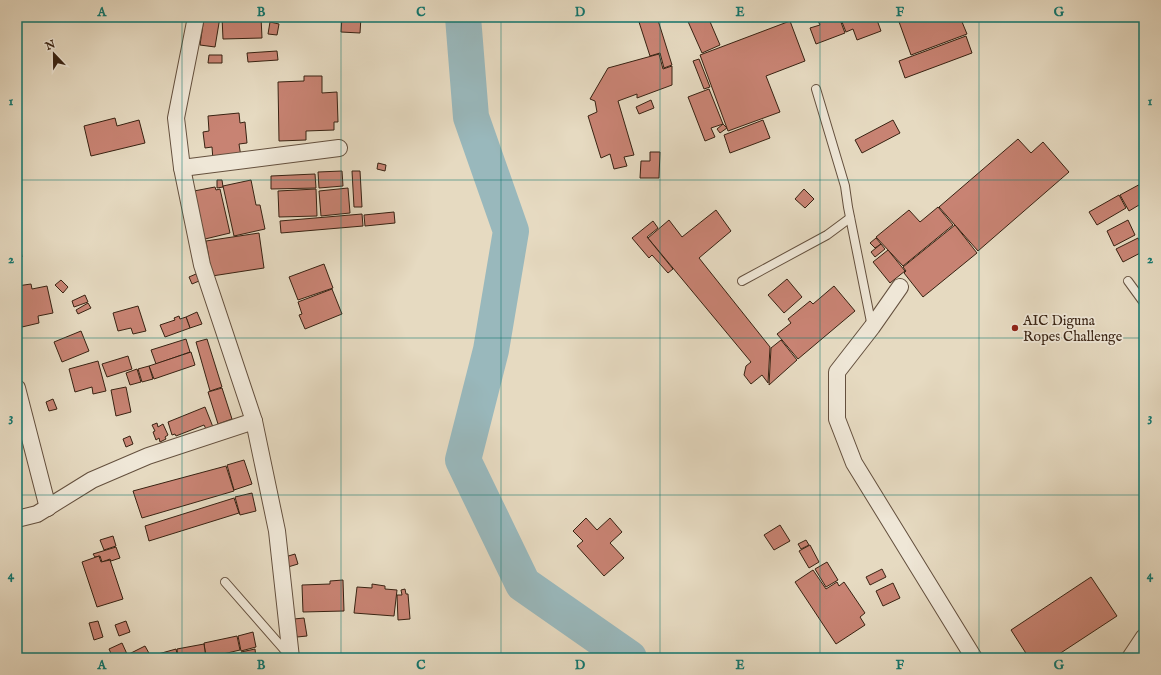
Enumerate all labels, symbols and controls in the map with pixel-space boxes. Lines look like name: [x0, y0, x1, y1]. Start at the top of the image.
text: A: [97, 4, 108, 21]
text: B: [257, 4, 266, 21]
text: C: [416, 4, 426, 21]
text: D: [575, 4, 586, 21]
text: E: [735, 4, 745, 21]
text: F: [896, 4, 905, 21]
text: G: [1054, 4, 1065, 21]
north arrow: [34, 34, 74, 74]
text: N: [43, 37, 58, 54]
text: 1: [9, 93, 14, 110]
text: 1: [1148, 93, 1153, 110]
text: 2: [8, 251, 14, 268]
text: 2: [1147, 251, 1153, 268]
place label: AIC Diguna Ropes Challenge: [1022, 312, 1123, 346]
marker: AIC Diguna Ropes Challenge: [1010, 323, 1020, 333]
text: 3: [9, 409, 14, 426]
text: 3: [1148, 409, 1153, 426]
text: 4: [8, 567, 15, 584]
text: 4: [1147, 567, 1154, 584]
text: A: [97, 657, 108, 674]
text: B: [257, 657, 266, 674]
text: C: [416, 657, 426, 674]
text: D: [575, 657, 586, 674]
text: E: [735, 657, 745, 674]
text: F: [896, 657, 905, 674]
text: G: [1054, 657, 1065, 674]

